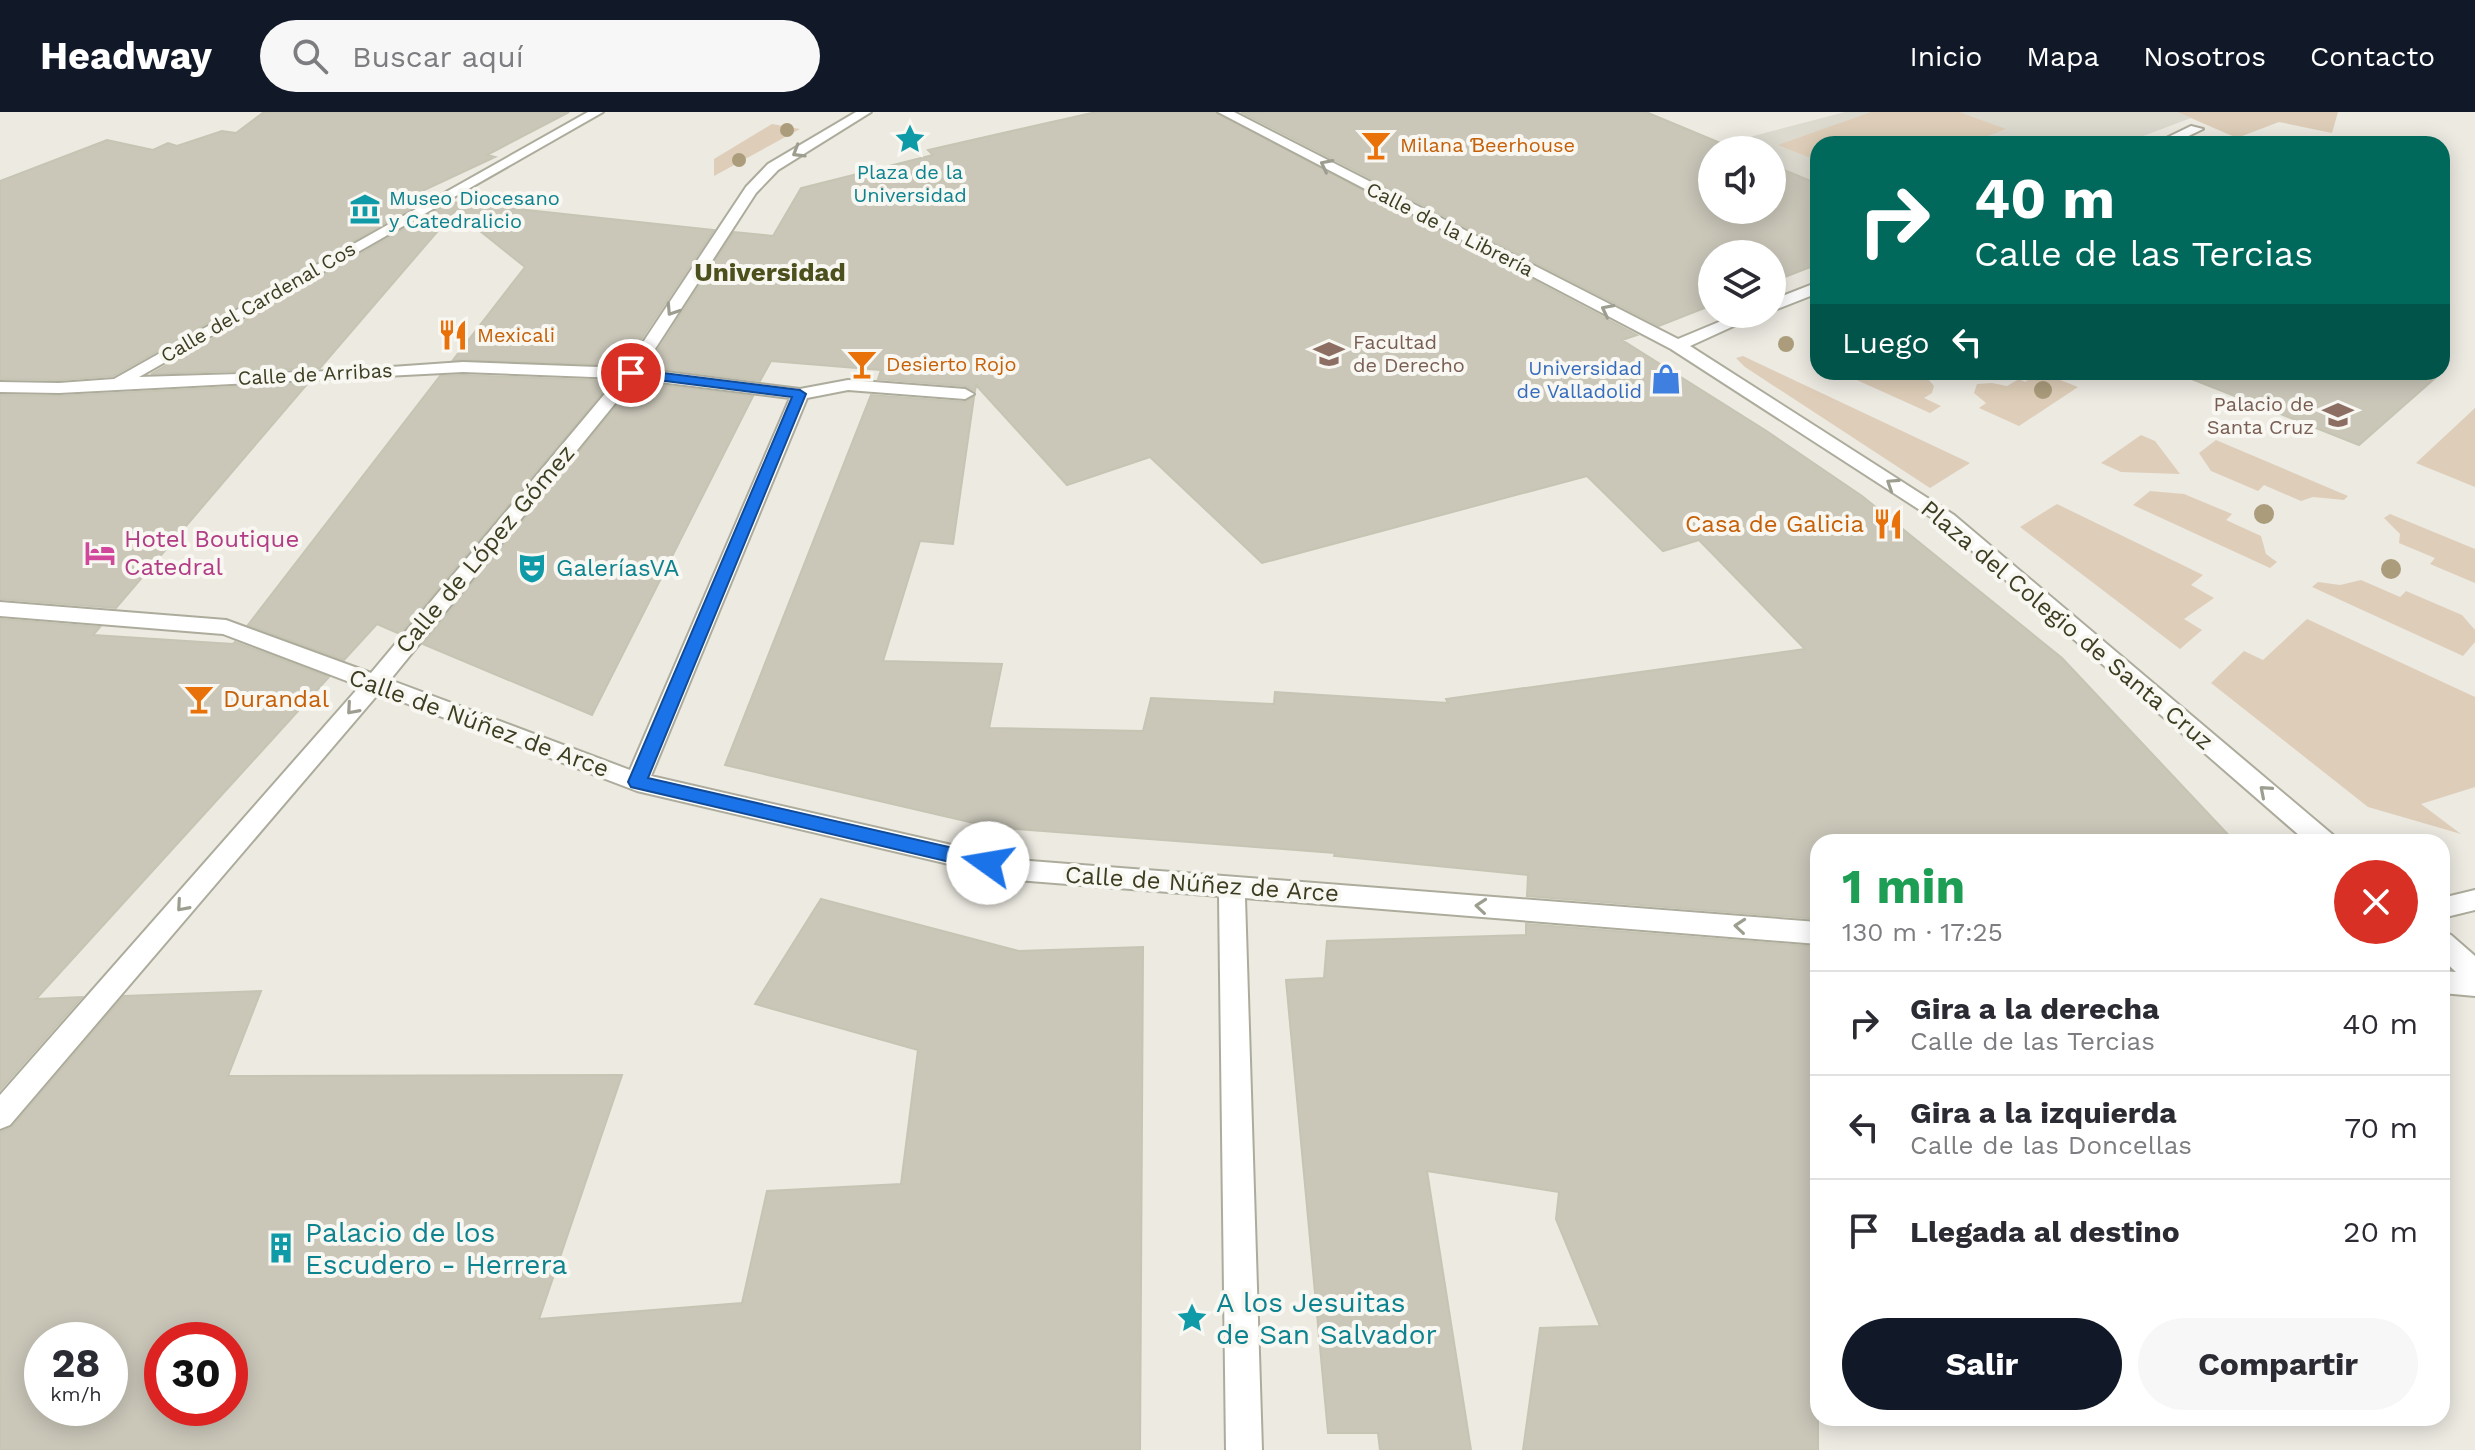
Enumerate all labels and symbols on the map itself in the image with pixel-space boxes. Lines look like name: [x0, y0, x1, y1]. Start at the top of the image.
place icon: Plaza de la Universidad: [893, 122, 927, 156]
bar icon: Milana Ɓeerhouse: [1359, 128, 1393, 162]
place label: Milana Ɓeerhouse: [1400, 133, 1575, 157]
one-way arrow: [792, 142, 807, 158]
one-way arrow: [1320, 159, 1335, 174]
place label: Plaza de la Universidad: [853, 160, 967, 207]
street label: Calle de la Librería: [1362, 176, 1538, 282]
place label: Museo Diocesano y Catedralicio: [389, 186, 560, 233]
museum icon: Museo Diocesano y Catedralicio: [348, 192, 382, 226]
street label: Calle del Cardenal Cos: [156, 236, 360, 368]
district label: Universidad: [694, 257, 846, 287]
one-way arrow: [667, 301, 682, 315]
one-way arrow: [1601, 304, 1616, 319]
restaurant icon: Mexicali: [436, 318, 470, 352]
place label: Mexicali: [477, 323, 555, 347]
place label: Facultad de Derecho: [1353, 330, 1465, 377]
school or university icon: Facultad de Derecho: [1312, 337, 1346, 371]
pin: [597, 339, 665, 407]
bar icon: Desierto Rojo: [845, 347, 879, 381]
place label: Desierto Rojo: [886, 352, 1016, 376]
place label: Universidad de Valladolid: [1517, 356, 1642, 403]
street label: Calle de Arribas: [237, 358, 393, 390]
shop icon: Universidad de Valladolid: [1649, 362, 1683, 396]
place label: Palacio de Santa Cruz: [2207, 392, 2314, 439]
school or university icon: Palacio de Santa Cruz: [2321, 398, 2355, 432]
street label: Calle de López Gómez: [390, 439, 580, 659]
one-way arrow: [1886, 478, 1901, 493]
street label: Plaza del Colegio de Santa Cruz: [1915, 495, 2219, 755]
restaurant icon: Casa de Galicia: [1871, 507, 1905, 541]
place label: Casa de Galicia: [1685, 510, 1864, 538]
place label: Hotel Boutique Catedral: [124, 525, 299, 581]
hotel icon: Hotel Boutique Catedral: [83, 536, 117, 570]
theatre icon: GaleríasVA: [515, 551, 549, 585]
place label: GaleríasVA: [556, 554, 680, 582]
street label: Calle de Núñez de Arce: [345, 663, 613, 783]
bar icon: Durandal: [182, 682, 216, 716]
place label: Durandal: [223, 685, 330, 713]
one-way arrow: [348, 700, 362, 715]
one-way arrow: [2260, 786, 2274, 801]
position arrow: [946, 821, 1030, 905]
street label: Calle de Núñez de Arce: [1064, 860, 1340, 908]
one-way arrow: [177, 896, 192, 911]
one-way arrow: [1474, 897, 1487, 914]
one-way arrow: [1733, 918, 1746, 935]
place label: Palacio de los Escudero - Herrera: [305, 1216, 568, 1281]
building icon: Palacio de los Escudero - Herrera: [264, 1231, 298, 1265]
place label: A los Jesuitas de San Salvador: [1216, 1286, 1437, 1351]
place icon: A los Jesuitas de San Salvador: [1175, 1301, 1209, 1335]
speed limit sign: 30: [144, 1322, 248, 1426]

